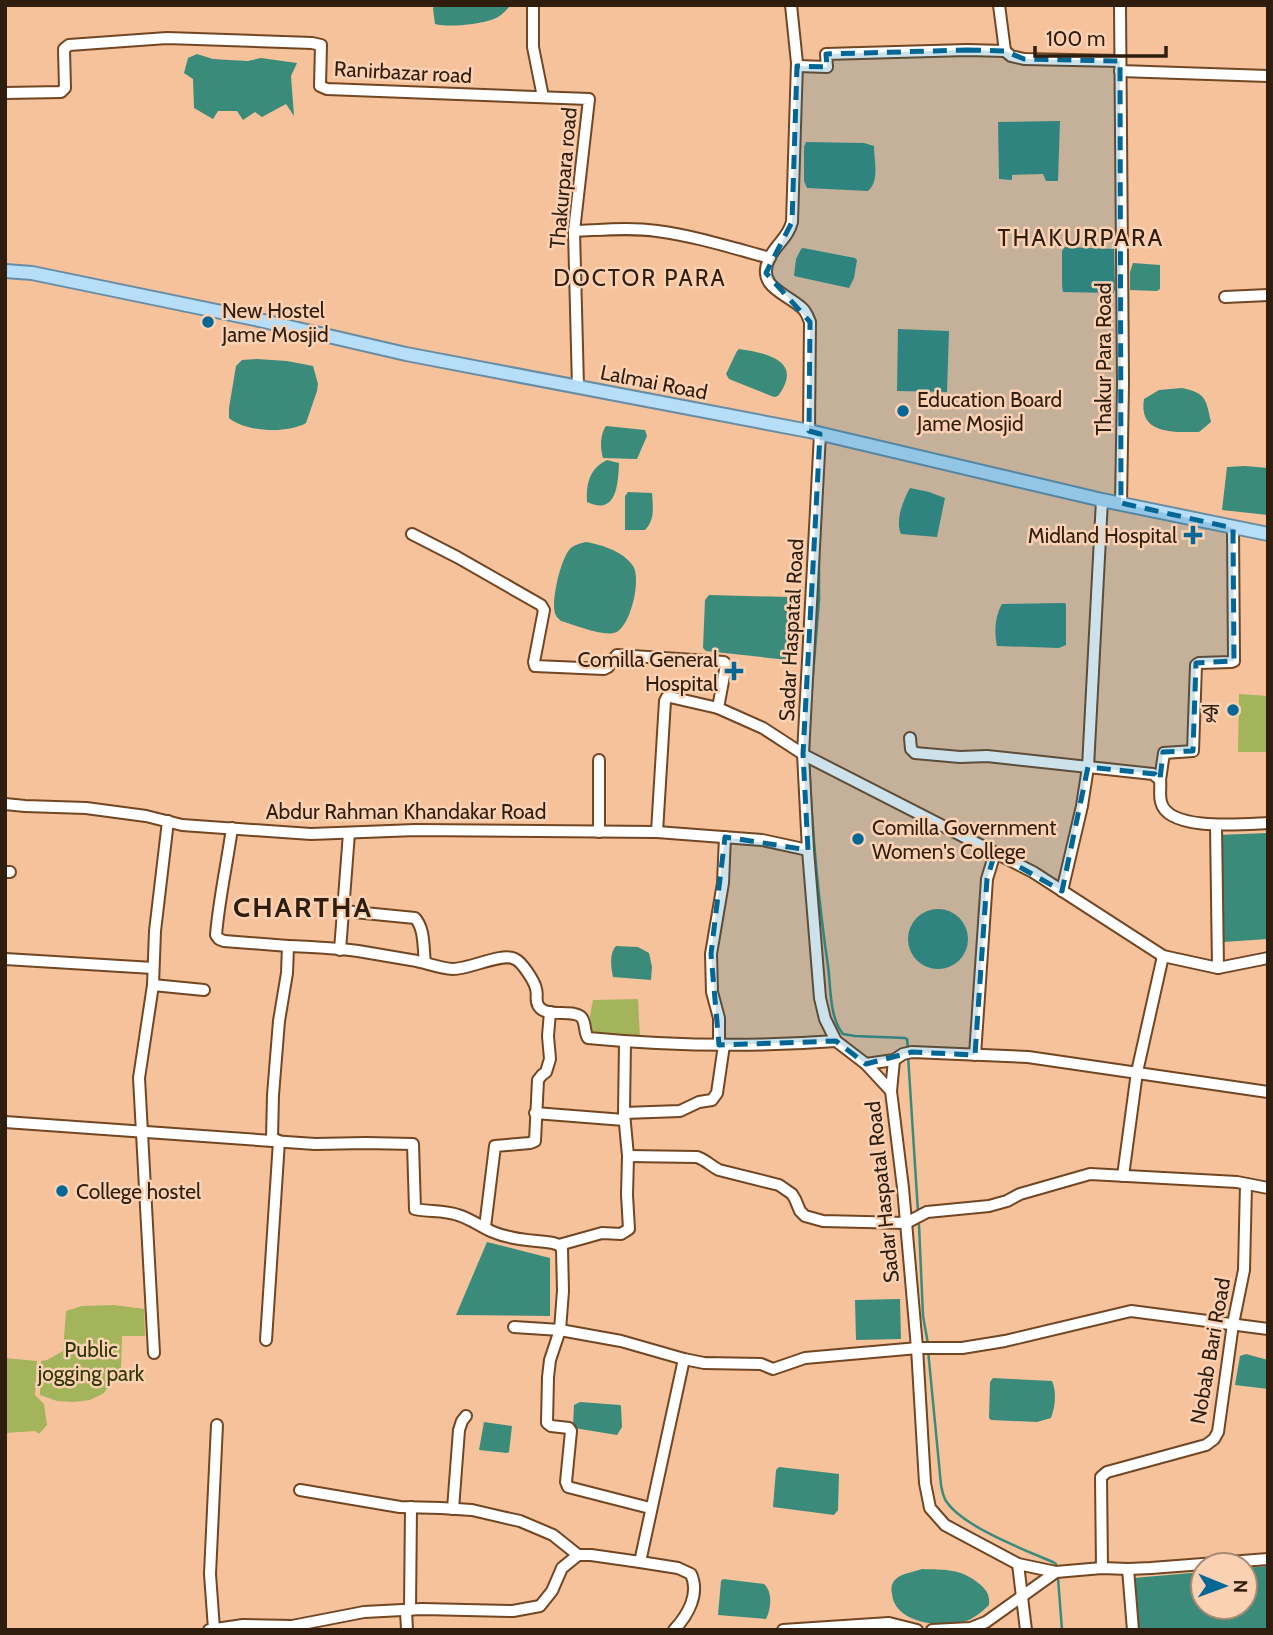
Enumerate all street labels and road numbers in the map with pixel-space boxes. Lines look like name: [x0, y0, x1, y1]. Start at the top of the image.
street label: Ranirbazar road: [333, 56, 473, 88]
street label: Thakurpara road: [544, 106, 582, 250]
street label: Thakur Para Road: [1091, 283, 1116, 435]
street label: Lalmai Road: [598, 359, 710, 405]
street label: Sadar Haspatal Road: [774, 538, 808, 722]
street label: Abdur Rahman Khandakar Road: [266, 799, 546, 824]
street label: Sadar Haspatal Road: [860, 1100, 904, 1284]
street label: Nobab Bari Road: [1185, 1276, 1235, 1426]

